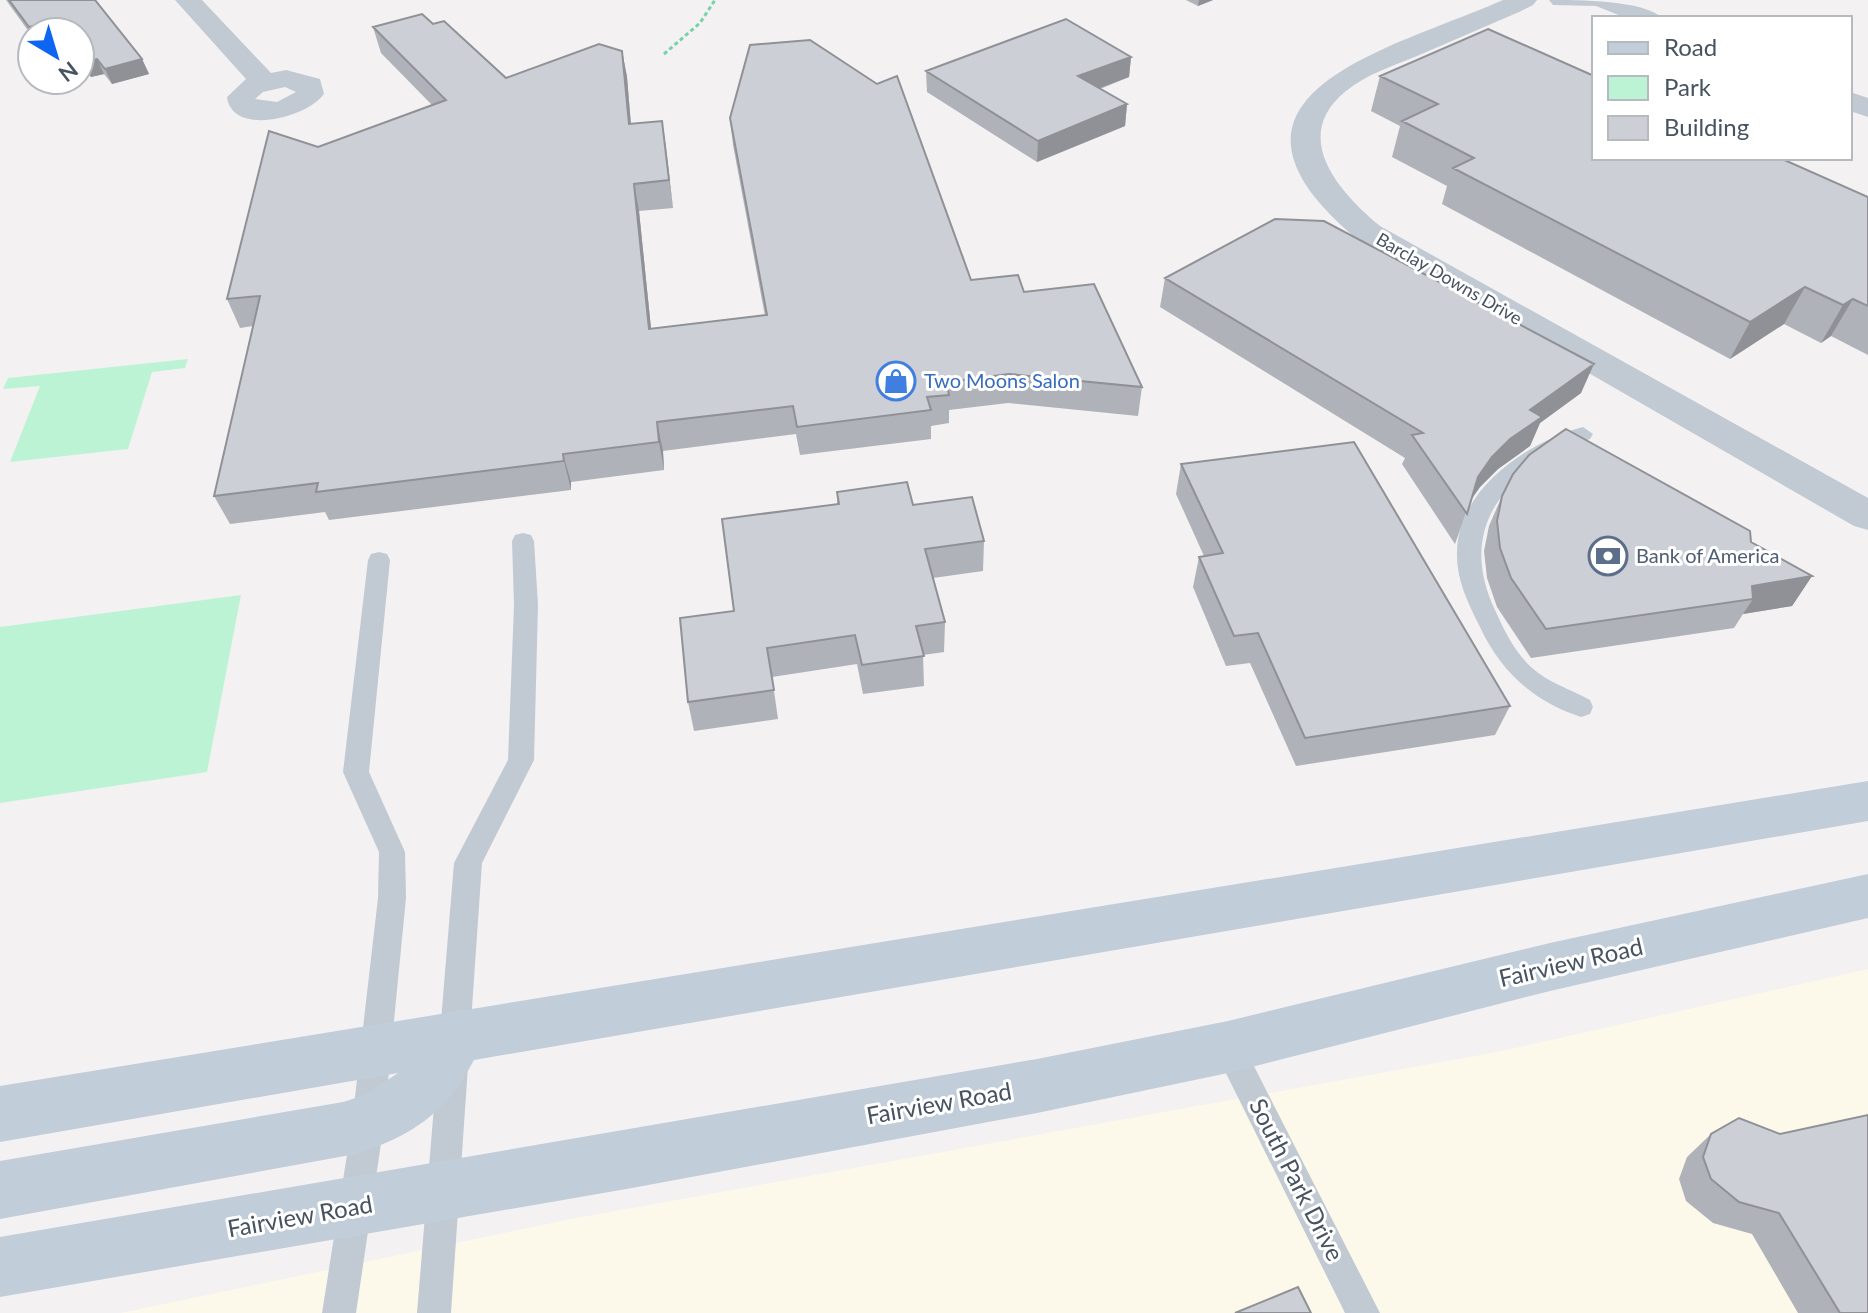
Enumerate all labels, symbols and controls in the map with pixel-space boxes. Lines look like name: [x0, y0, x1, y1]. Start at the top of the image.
north arrow: [16, 16, 96, 96]
legend: [1592, 16, 1852, 160]
text: Road: [1664, 32, 1717, 61]
text: N: [54, 56, 84, 88]
text: Park: [1664, 72, 1712, 101]
text: Building: [1664, 112, 1749, 141]
street label: Barclay Downs Drive: [1373, 227, 1526, 329]
shop icon: Two Moons Salon: [875, 360, 917, 402]
place label: Two Moons Salon: [924, 368, 1080, 392]
bank icon: Bank of America: [1587, 535, 1629, 577]
place label: Bank of America: [1636, 543, 1779, 567]
street label: Fairview Road: [1496, 931, 1645, 992]
street label: Fairview Road: [864, 1076, 1014, 1130]
street label: South Park Drive: [1244, 1093, 1351, 1265]
street label: Fairview Road: [225, 1189, 375, 1243]

